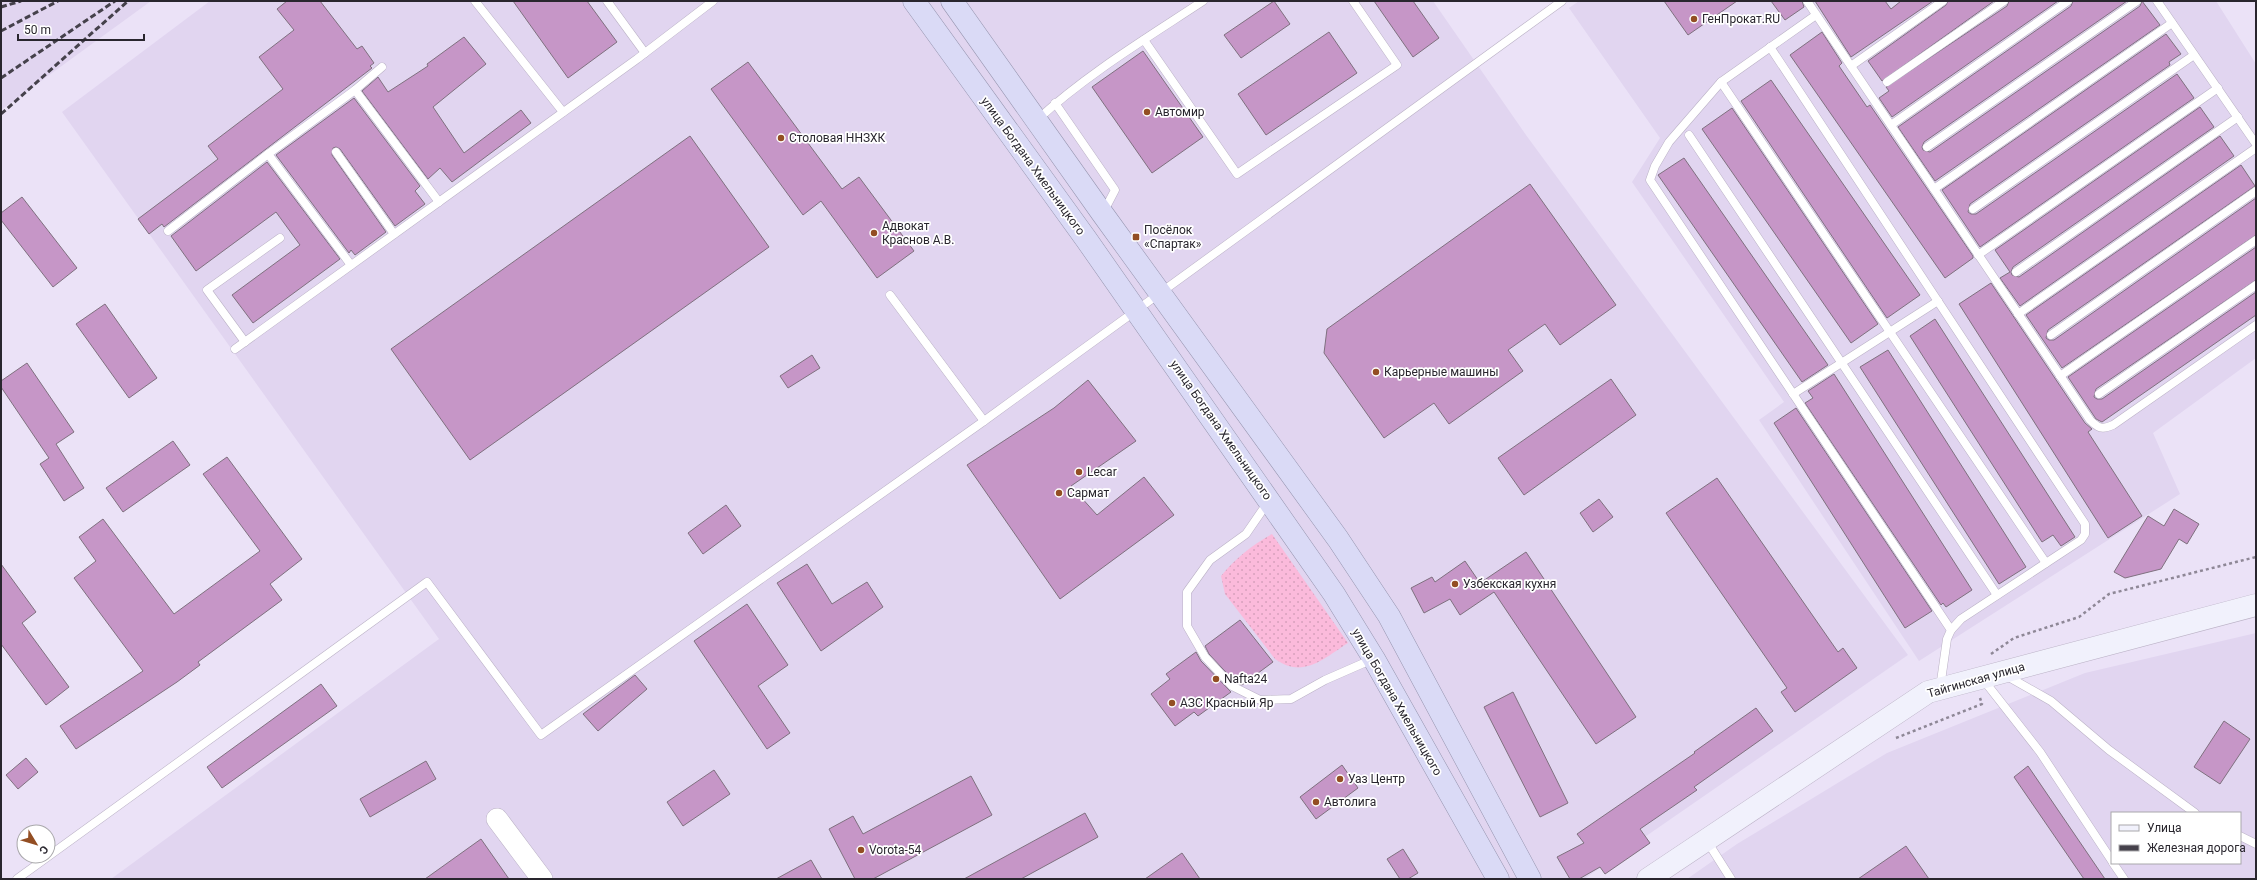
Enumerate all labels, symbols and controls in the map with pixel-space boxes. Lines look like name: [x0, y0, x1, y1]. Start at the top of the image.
place label: ГенПрокат.RU: [1702, 12, 1780, 26]
marker: ГенПрокат.RU: [1689, 14, 1699, 24]
scale bar: [18, 16, 144, 42]
text: 50 m: [24, 23, 51, 37]
street label: улица Богдана Хмельницкого: [978, 94, 1088, 238]
place label: Автомир: [1155, 105, 1205, 119]
marker: Автомир: [1142, 107, 1152, 117]
place label: Столовая ННЗХК: [789, 131, 886, 145]
marker: Столовая ННЗХК: [776, 133, 786, 143]
place label: Адвокат Краснов А.В.: [882, 219, 954, 247]
place label: Посёлок «Спартак»: [1144, 223, 1202, 251]
marker: Адвокат Краснов А.В.: [869, 228, 879, 238]
marker: Посёлок «Спартак»: [1131, 232, 1141, 242]
street label: улица Богдана Хмельницкого: [1167, 357, 1275, 503]
place label: Карьерные машины: [1384, 365, 1498, 379]
marker: Карьерные машины: [1371, 367, 1381, 377]
place label: Lecar: [1087, 465, 1117, 479]
marker: Lecar: [1074, 467, 1084, 477]
place label: Сармат: [1067, 486, 1109, 500]
marker: Сармат: [1054, 488, 1064, 498]
place label: Узбекская кухня: [1463, 577, 1556, 591]
marker: Узбекская кухня: [1450, 579, 1460, 589]
street label: улица Богдана Хмельницкого: [1349, 626, 1445, 778]
street label: Тайгинская улица: [1926, 659, 2026, 701]
place label: Nafta24: [1224, 672, 1267, 686]
marker: Nafta24: [1211, 674, 1221, 684]
place label: АЗС Красный Яр: [1180, 696, 1274, 710]
marker: АЗС Красный Яр: [1167, 698, 1177, 708]
place label: Уаз Центр: [1348, 772, 1405, 786]
marker: Уаз Центр: [1335, 774, 1345, 784]
place label: Автолига: [1324, 795, 1376, 809]
marker: Автолига: [1311, 797, 1321, 807]
legend: [2111, 812, 2241, 864]
text: Улица: [2147, 821, 2182, 835]
north arrow: [16, 824, 56, 864]
text: Железная дорога: [2147, 841, 2246, 855]
text: С: [36, 843, 51, 857]
place label: Vorota-54: [869, 843, 922, 857]
marker: Vorota-54: [856, 845, 866, 855]

